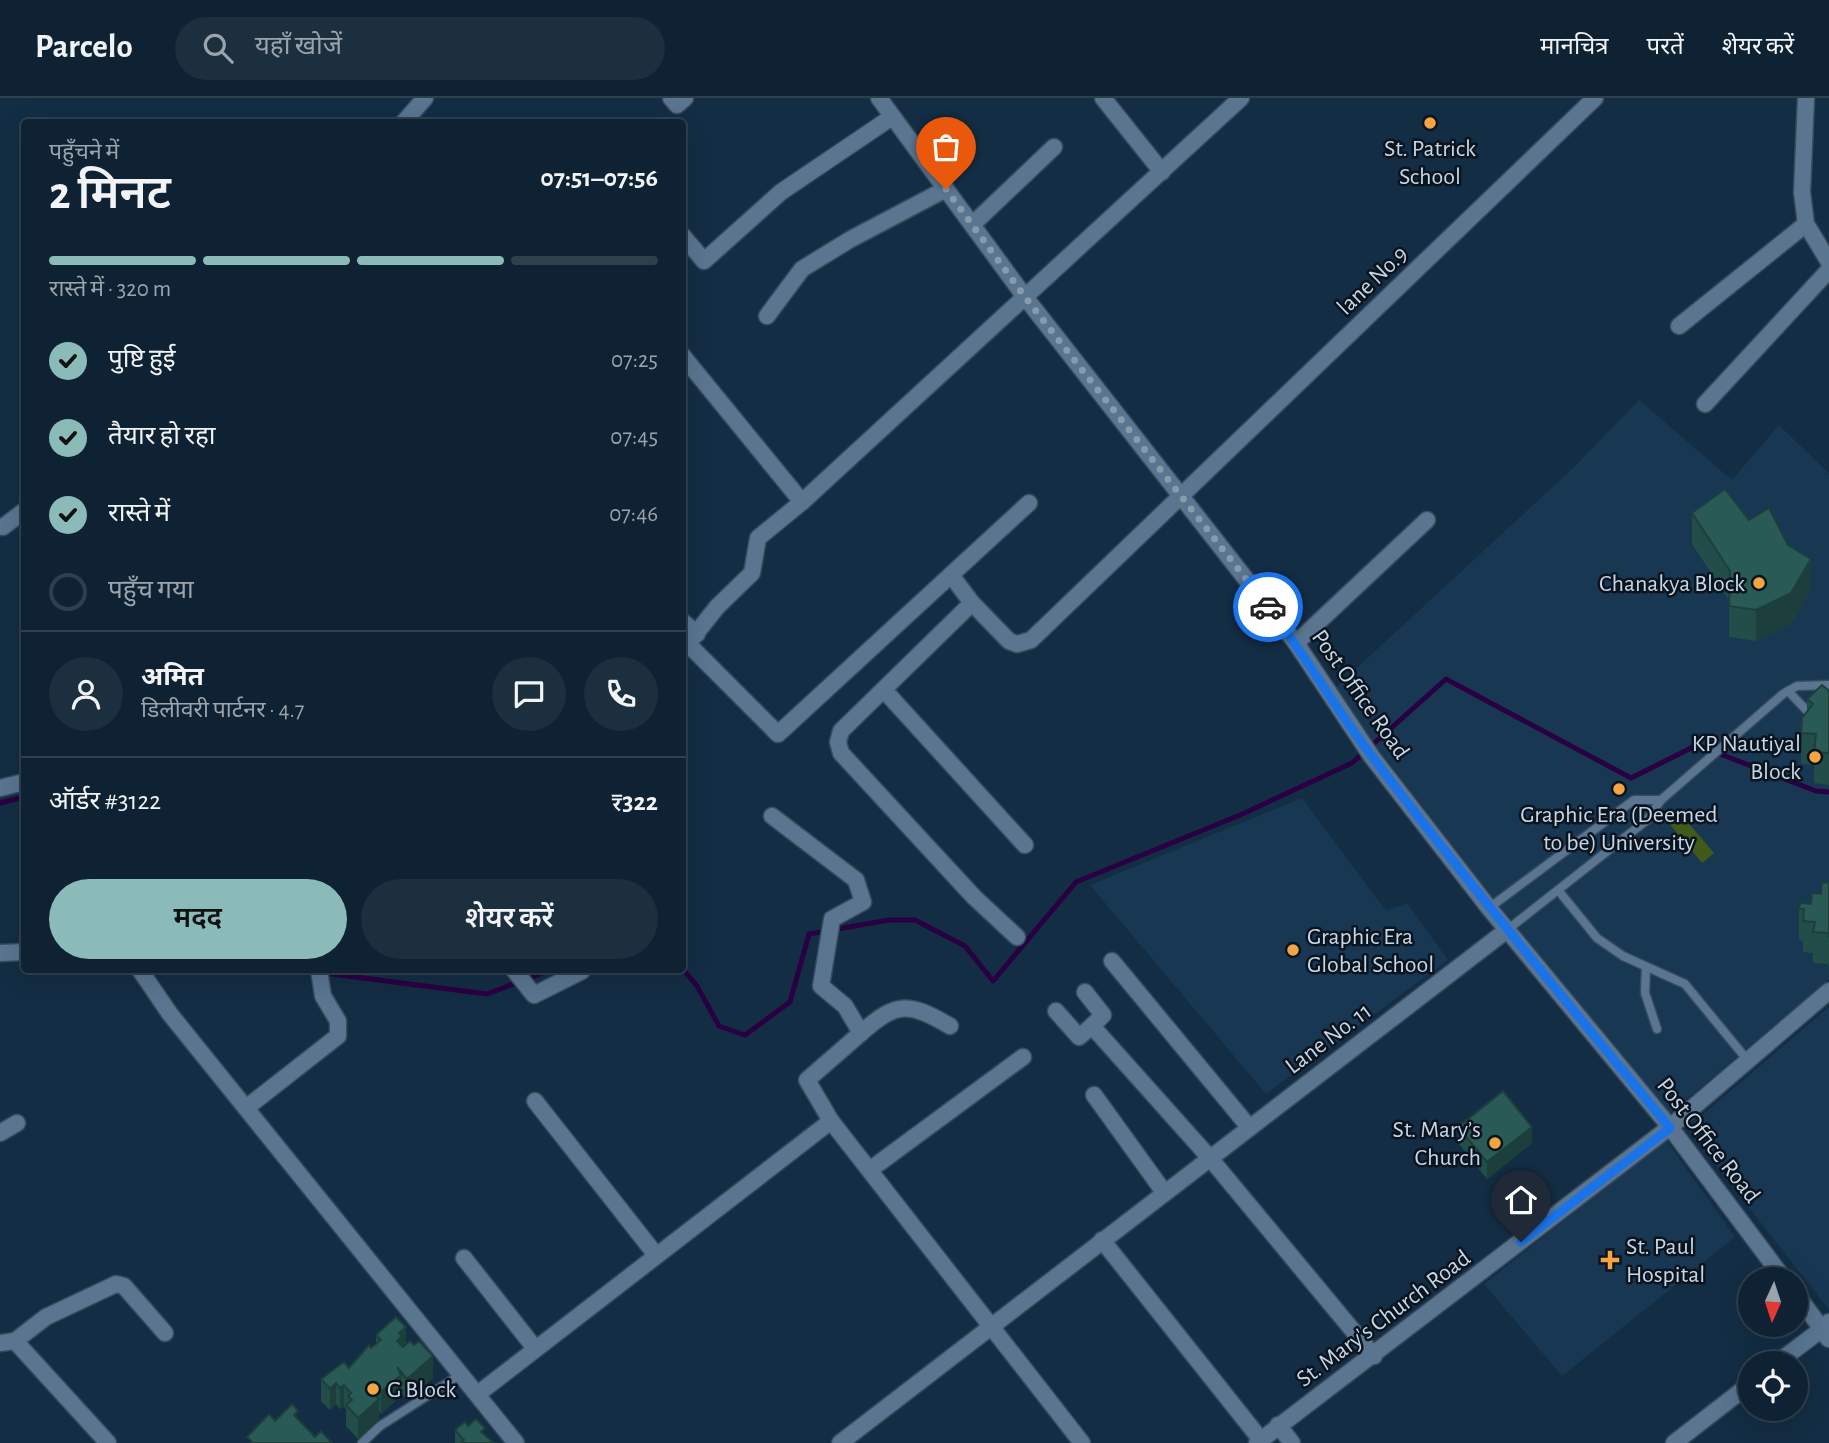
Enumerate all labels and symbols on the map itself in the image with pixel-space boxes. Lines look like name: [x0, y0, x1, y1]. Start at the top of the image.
marker: St. Patrick School: [1422, 115, 1438, 131]
pin: [916, 117, 976, 189]
place label: St. Patrick School: [1384, 137, 1476, 189]
street label: lane No.9: [1333, 242, 1413, 320]
courier: [1233, 572, 1303, 642]
place label: Chanakya Block: [1599, 572, 1745, 596]
marker: Chanakya Block: [1751, 575, 1767, 591]
street label: Post Office Road: [1307, 626, 1413, 764]
place label: KP Nautiyal Block: [1692, 732, 1801, 784]
marker: KP Nautiyal Block: [1807, 749, 1823, 765]
marker: Graphic Era (Deemed to be) University: [1611, 781, 1627, 797]
place label: Graphic Era (Deemed to be) University: [1520, 803, 1718, 855]
place label: Graphic Era Global School: [1307, 925, 1434, 977]
marker: Graphic Era Global School: [1285, 942, 1301, 958]
street label: Lane No. 11: [1281, 999, 1376, 1079]
street label: Post Office Road: [1652, 1074, 1764, 1208]
place label: St. Mary’s Church: [1393, 1118, 1481, 1170]
marker: St. Mary’s Church: [1487, 1135, 1503, 1151]
pin: [1491, 1170, 1551, 1242]
place label: St. Paul Hospital: [1626, 1235, 1705, 1287]
street label: St. Mary's Church Road: [1292, 1246, 1475, 1392]
marker: St. Paul Hospital: [1600, 1250, 1620, 1270]
north arrow: [1738, 1267, 1808, 1337]
place label: G Block: [387, 1378, 456, 1402]
marker: G Block: [365, 1381, 381, 1397]

